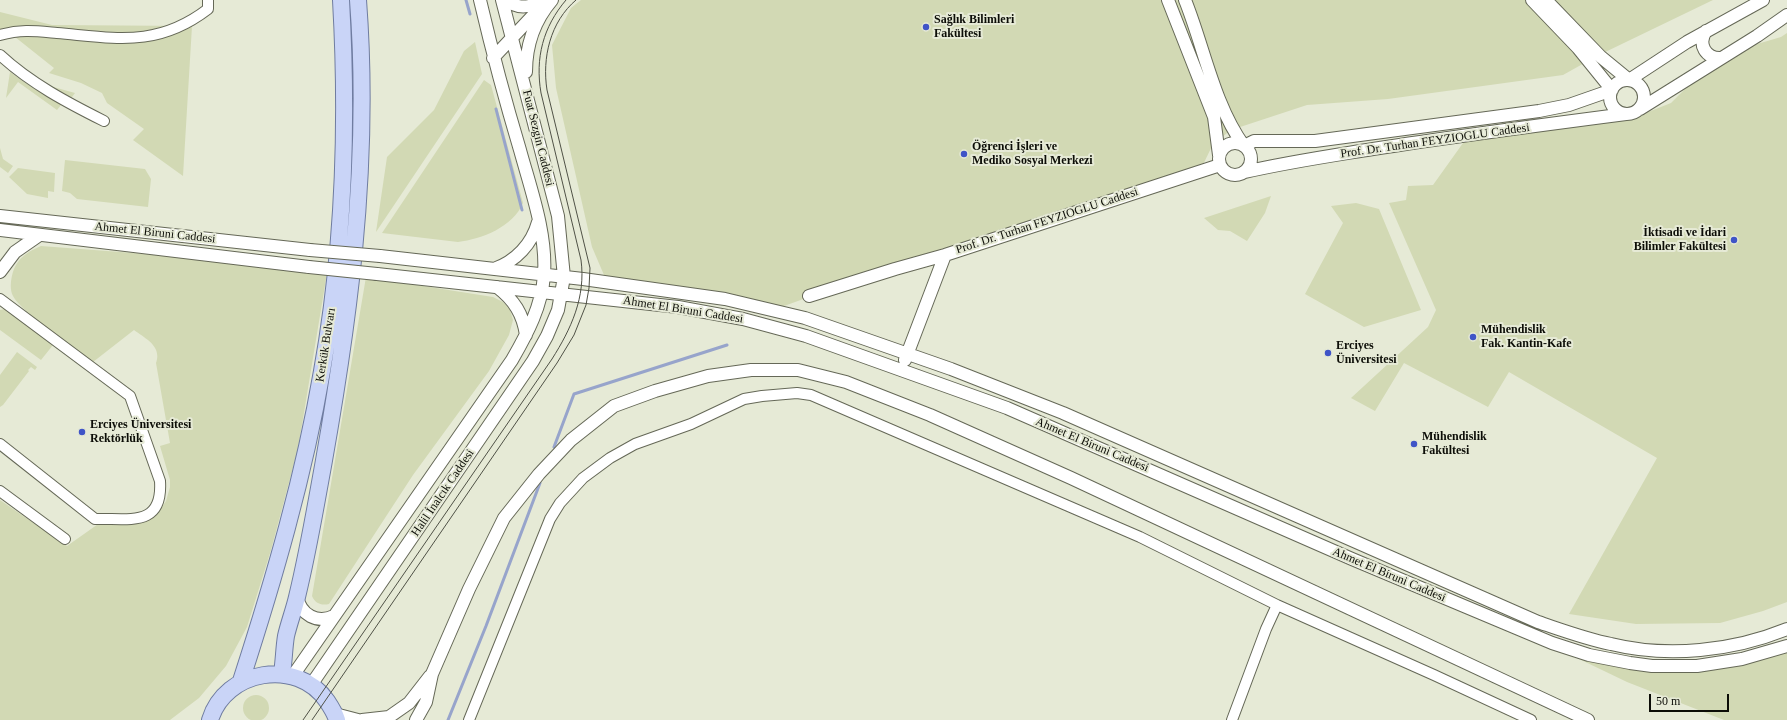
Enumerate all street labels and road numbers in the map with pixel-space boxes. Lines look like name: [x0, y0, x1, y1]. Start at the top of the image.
street label: Fuat Sezgin Caddesi: [519, 88, 557, 188]
street label: Prof. Dr. Turhan FEYZIOGLU Caddesi: [1339, 121, 1531, 161]
street label: Prof. Dr. Turhan FEYZIOGLU Caddesi: [954, 185, 1140, 257]
street label: Ahmet El Biruni Caddesi: [94, 219, 216, 247]
street label: Ahmet El Biruni Caddesi: [622, 293, 744, 327]
street label: Kerkük Bulvarı: [313, 307, 339, 383]
street label: Ahmet El Biruni Caddesi: [1033, 415, 1151, 475]
street label: Halil İnalcık Caddesi: [409, 447, 477, 539]
street label: Ahmet El Biruni Caddesi: [1330, 545, 1448, 605]

